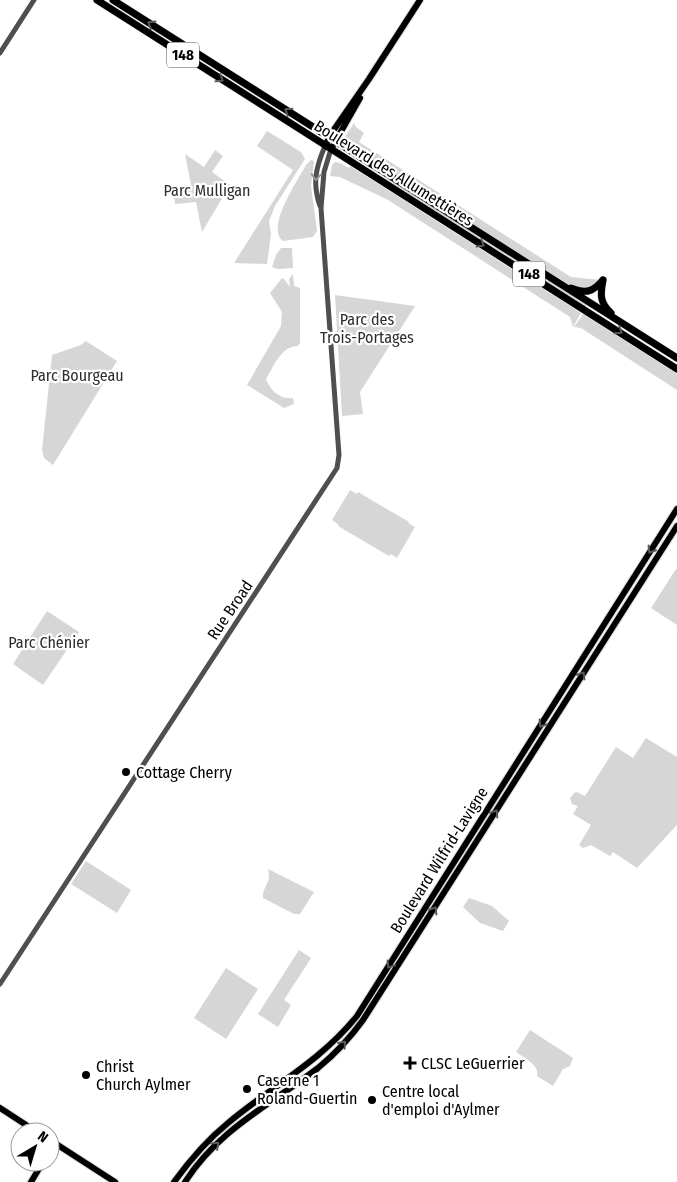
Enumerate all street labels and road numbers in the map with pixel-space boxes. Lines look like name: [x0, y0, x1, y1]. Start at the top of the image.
road number: 148: [167, 42, 199, 68]
street label: Boulevard des Allumettières: [311, 116, 477, 230]
road number: 148: [513, 262, 545, 286]
street label: Rue Broad: [203, 577, 257, 643]
street label: Boulevard Wilfrid-Lavigne: [386, 783, 492, 937]

